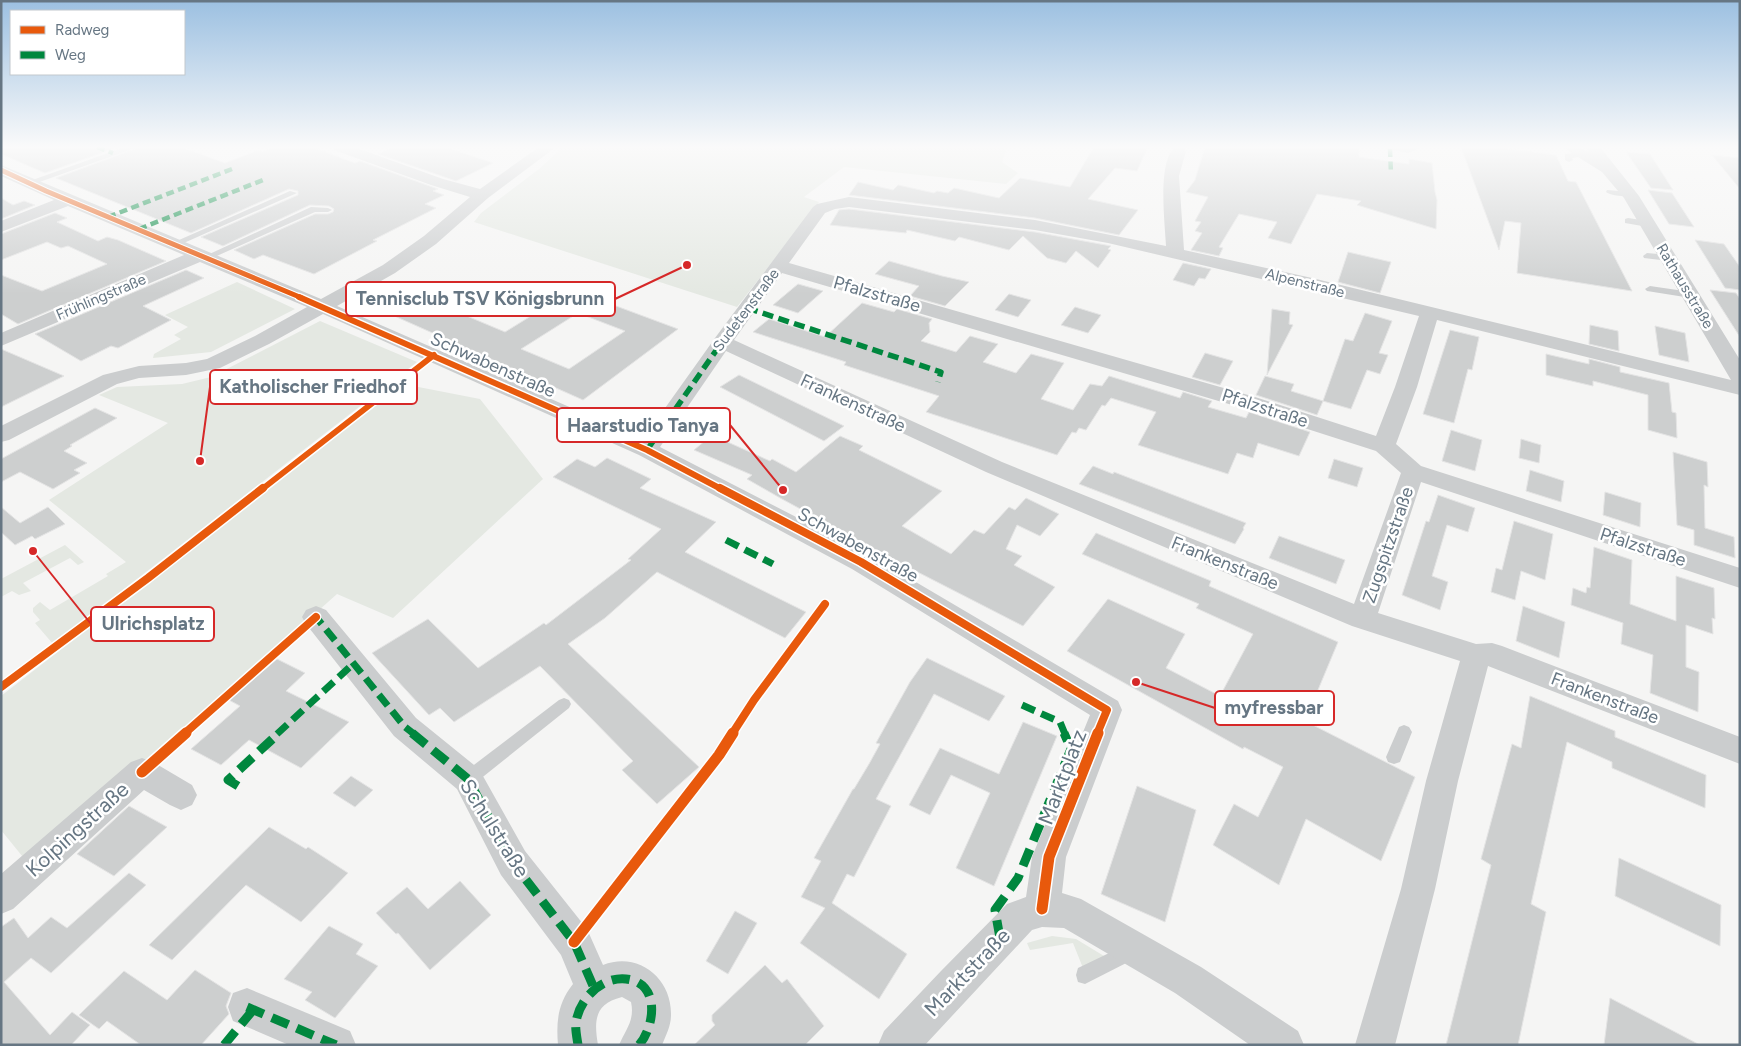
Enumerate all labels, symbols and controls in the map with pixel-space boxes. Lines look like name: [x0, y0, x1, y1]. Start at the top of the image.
legend: [10, 10, 185, 75]
text: Radweg: [55, 21, 109, 39]
text: Weg: [55, 46, 86, 64]
street label: Rathausstraße: [1653, 240, 1717, 332]
street label: Alpenstraße: [1264, 264, 1346, 302]
street label: Sudetenstraße: [709, 265, 783, 355]
street label: Frühlingstraße: [53, 270, 149, 324]
street label: Pfalzstraße: [831, 271, 923, 317]
callout: Tennisclub TSV Königsbrunn: [346, 282, 615, 316]
text: Tennisclub TSV Königsbrunn: [356, 287, 604, 310]
street label: Schwabenstraße: [427, 328, 559, 402]
street label: Frankenstraße: [797, 369, 909, 437]
callout: Katholischer Friedhof: [210, 370, 417, 404]
text: Katholischer Friedhof: [219, 375, 407, 398]
street label: Pfalzstraße: [1219, 384, 1311, 432]
callout: Haarstudio Tanya: [557, 408, 730, 442]
text: Haarstudio Tanya: [567, 414, 719, 437]
street label: Zugspitzstraße: [1358, 484, 1418, 606]
street label: Schwabenstraße: [794, 503, 922, 587]
street label: Pfalzstraße: [1597, 523, 1689, 571]
street label: Frankenstraße: [1168, 531, 1282, 595]
callout: Ulrichsplatz: [91, 607, 214, 641]
text: Ulrichsplatz: [101, 612, 205, 635]
street label: Frankenstraße: [1548, 667, 1662, 729]
callout: myfressbar: [1215, 691, 1334, 725]
text: myfressbar: [1225, 696, 1323, 719]
street label: Marktplatz: [1032, 726, 1092, 828]
street label: Schulstraße: [455, 774, 535, 882]
street label: Kolpingstraße: [20, 776, 134, 882]
street label: Marktstraße: [919, 923, 1015, 1021]

